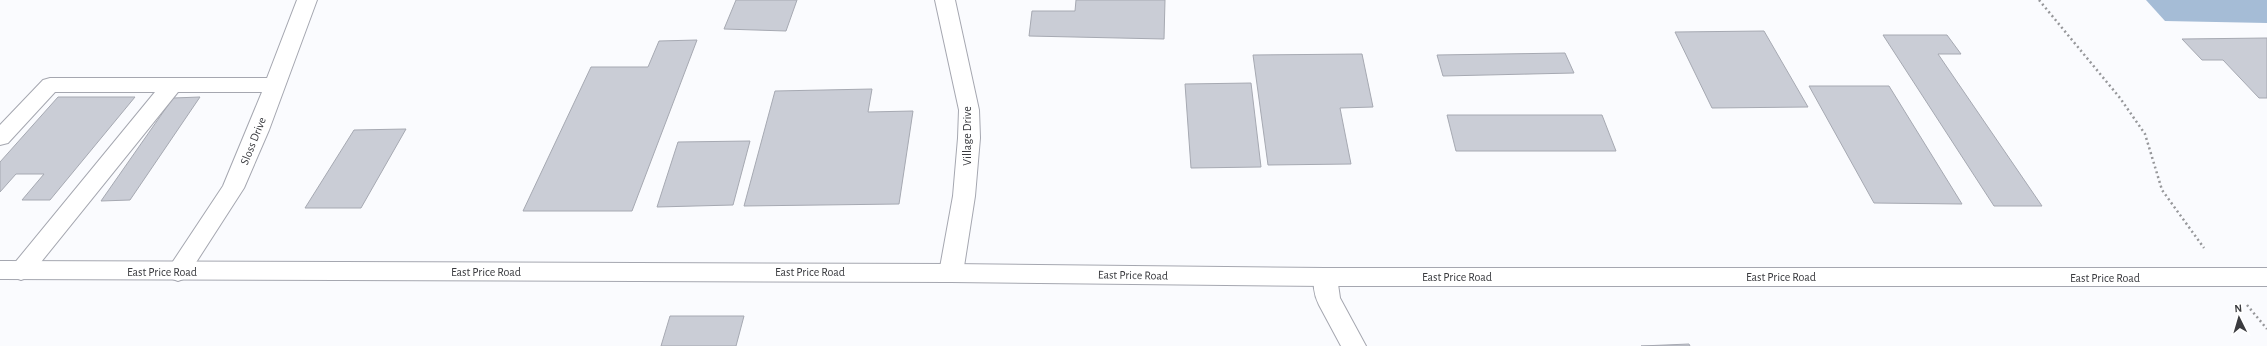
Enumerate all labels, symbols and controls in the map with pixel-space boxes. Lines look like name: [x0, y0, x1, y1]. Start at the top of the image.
street label: Village Drive: [961, 106, 973, 166]
street label: Sloss Drive: [238, 115, 268, 167]
street label: East Price Road: [127, 266, 197, 278]
street label: East Price Road: [451, 266, 521, 278]
street label: East Price Road: [775, 266, 845, 278]
street label: East Price Road: [1098, 268, 1168, 282]
street label: East Price Road: [1422, 271, 1492, 283]
street label: East Price Road: [1746, 271, 1816, 283]
street label: East Price Road: [2070, 272, 2140, 284]
north arrow: [2219, 298, 2259, 338]
text: N: [2234, 303, 2242, 314]

